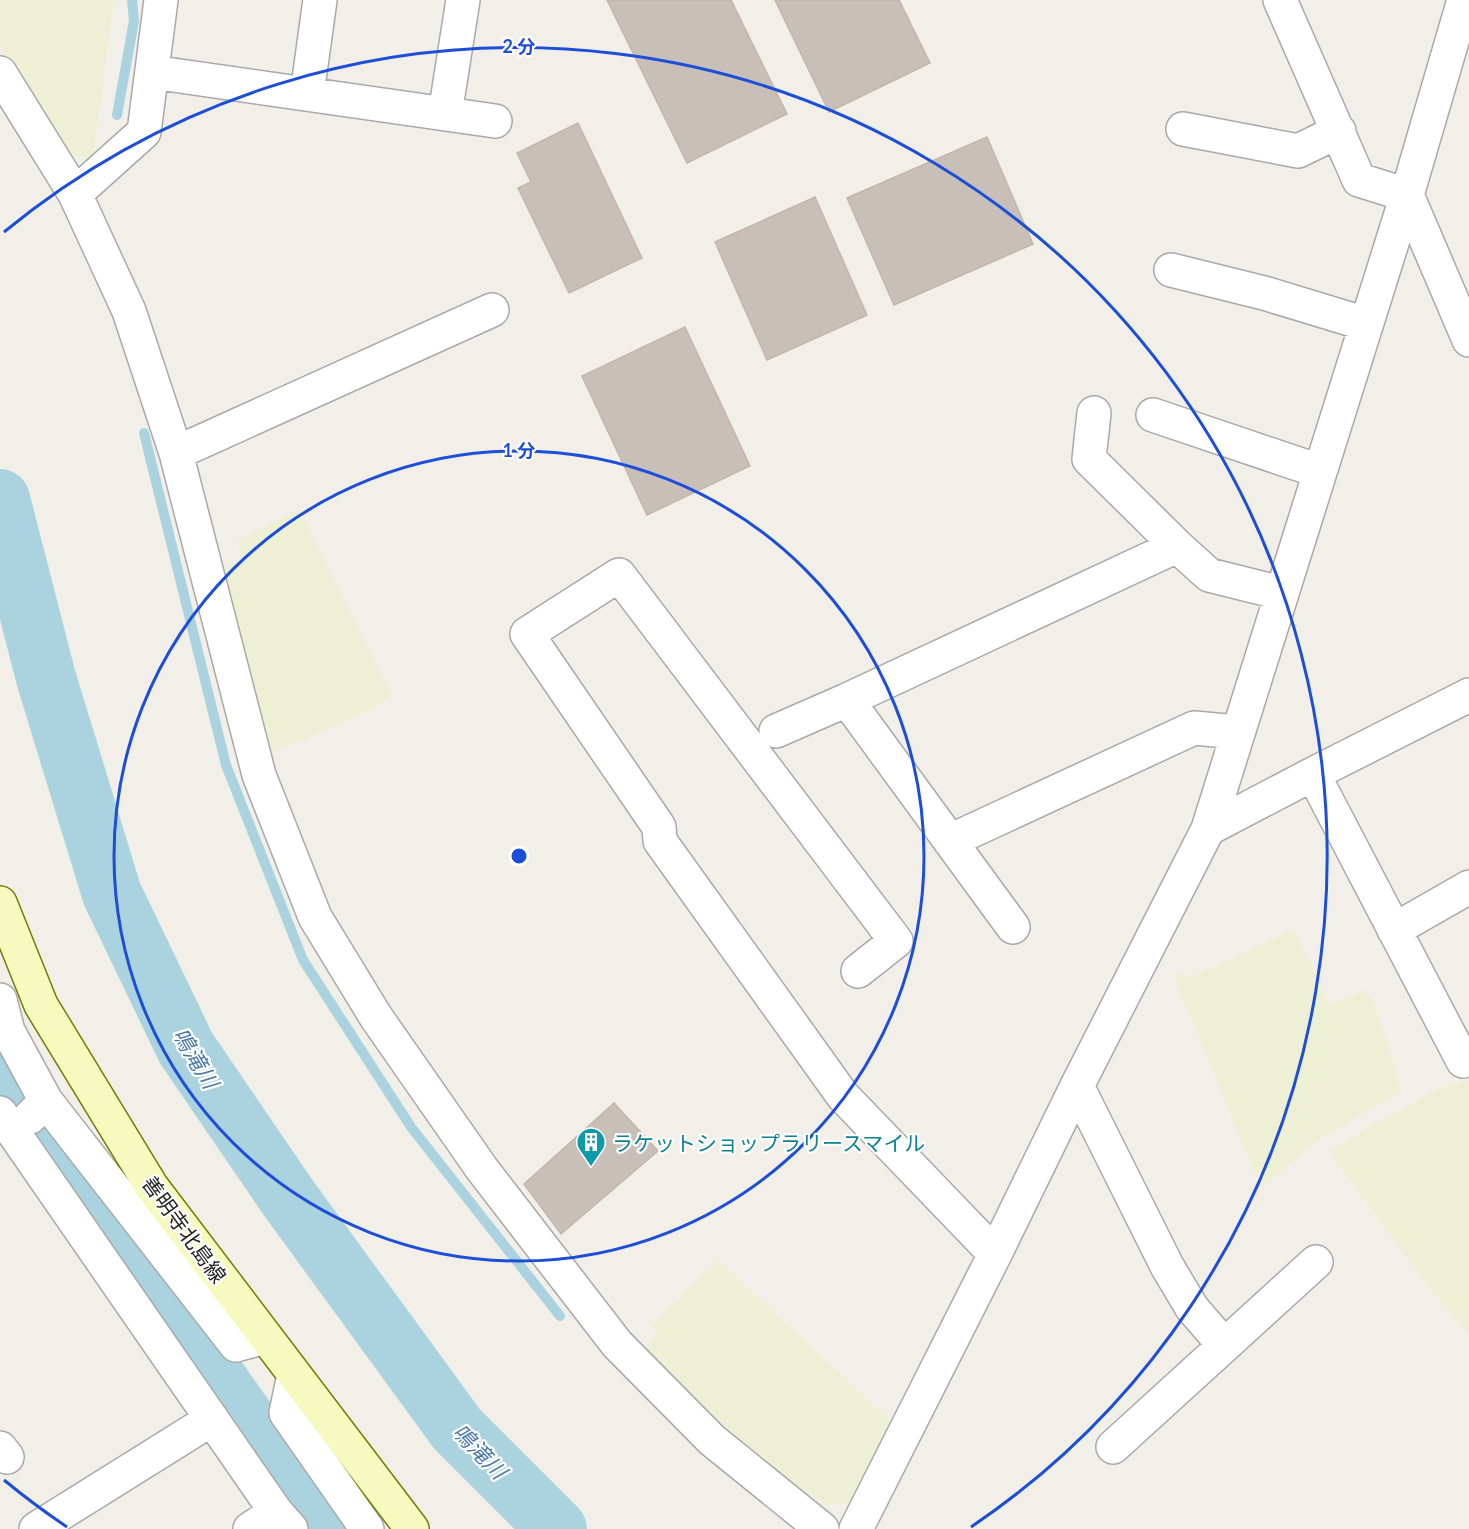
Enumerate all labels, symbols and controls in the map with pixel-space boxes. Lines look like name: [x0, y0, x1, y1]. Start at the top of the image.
text: 2 分: [503, 35, 535, 57]
text: 1 分: [503, 439, 535, 461]
centre of rings: [509, 846, 529, 866]
water label: 鳴滝川: [167, 1023, 226, 1095]
building icon: ラケットショップラリースマイル: [575, 1126, 607, 1168]
place label: ラケットショップラリースマイル: [612, 1130, 925, 1155]
street label: 善明寺北島線: [138, 1171, 232, 1287]
water label: 鳴滝川: [447, 1418, 514, 1486]

